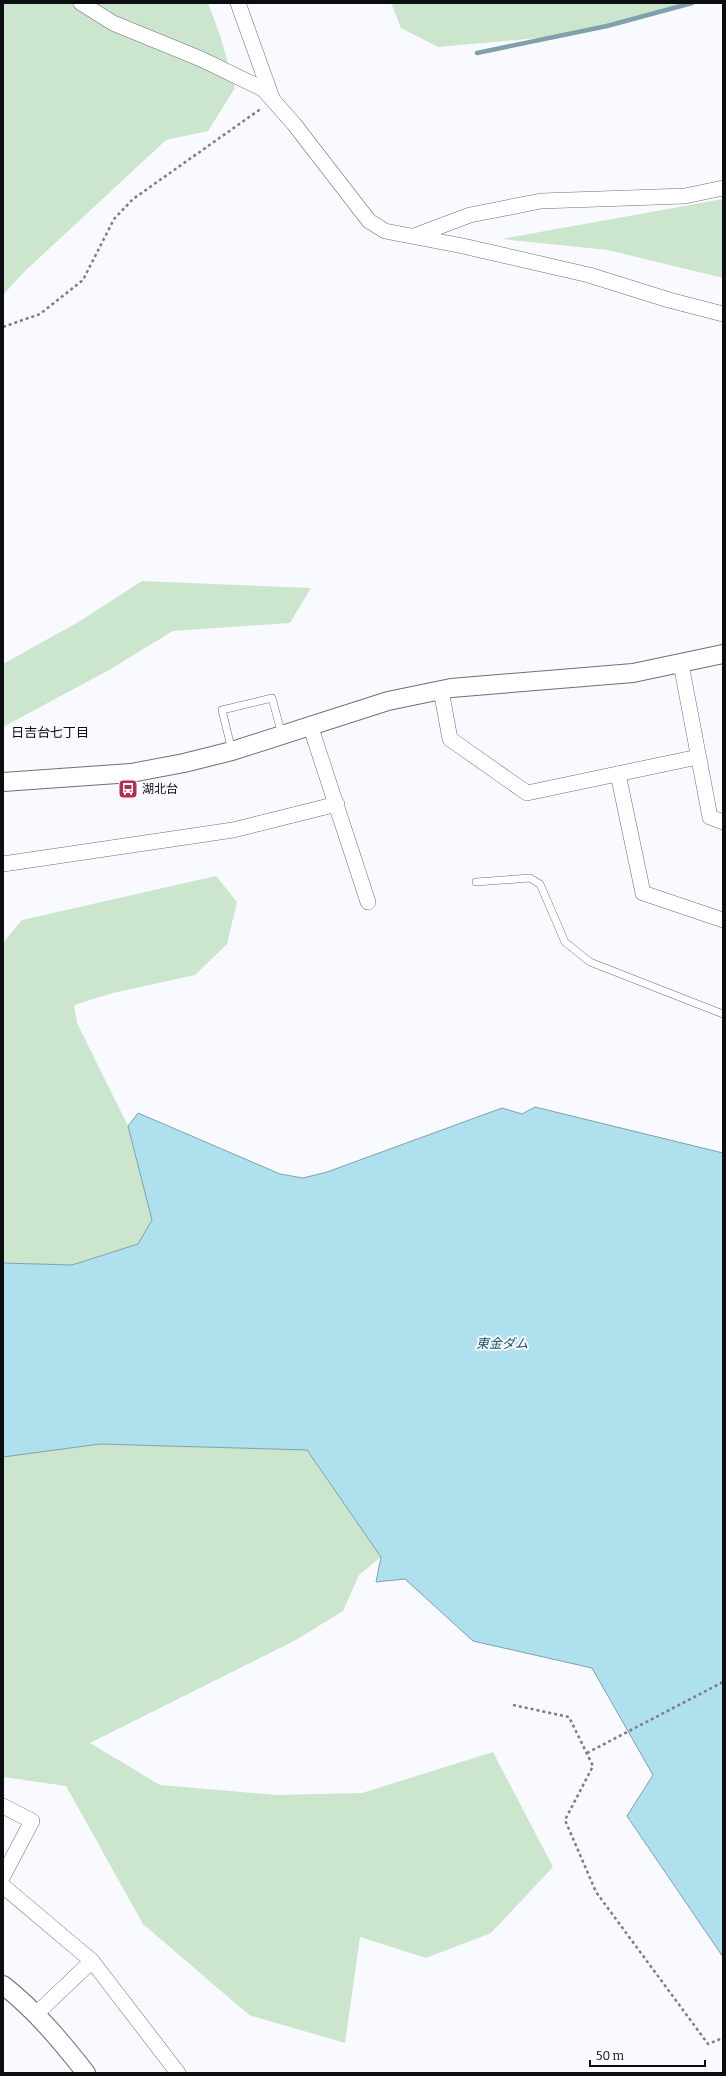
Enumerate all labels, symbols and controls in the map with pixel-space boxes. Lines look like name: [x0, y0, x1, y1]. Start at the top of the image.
district label: 日吉台七丁目: [11, 725, 89, 740]
bus stop icon: 湖北台: [117, 778, 139, 800]
place label: 湖北台: [142, 782, 178, 796]
water label: 東金ダム: [476, 1336, 528, 1351]
scale bar: [590, 2042, 705, 2068]
text: 50 m: [596, 2049, 625, 2063]

